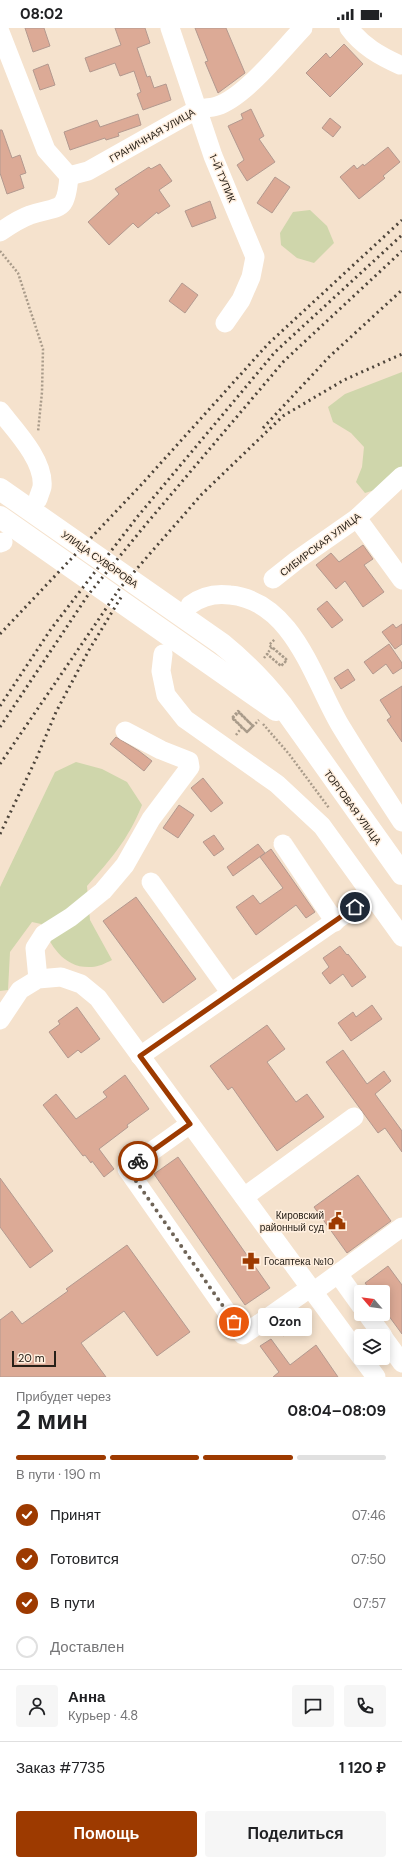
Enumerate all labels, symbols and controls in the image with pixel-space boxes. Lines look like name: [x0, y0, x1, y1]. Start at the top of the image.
text: 08:02: [20, 4, 63, 24]
street label: ГРАНИЧНАЯ УЛИЦА: [107, 105, 198, 165]
street label: 1-Й ТУПИК: [207, 152, 239, 204]
street label: СИБИРСКАЯ УЛИЦА: [277, 509, 364, 579]
street label: УЛИЦА СУВОРОВА: [59, 528, 141, 591]
street label: ТОРГОВАЯ УЛИЦА: [321, 767, 384, 848]
pin: [338, 890, 372, 924]
icon: home: [344, 896, 366, 918]
courier: [118, 1141, 158, 1181]
icon: bike: [127, 1150, 149, 1172]
place label: Кировский районный суд: [260, 1209, 324, 1234]
public building icon: Кировский районный суд: [327, 1211, 347, 1231]
pharmacy icon: Госаптека №10: [241, 1251, 261, 1271]
place label: Госаптека №10: [264, 1255, 334, 1268]
north arrow: [354, 1285, 390, 1321]
map controls: [354, 1285, 390, 1365]
pin: [217, 1305, 251, 1339]
callout: Ozon: [258, 1308, 312, 1336]
icon: bag: [223, 1311, 245, 1333]
text: Ozon: [269, 1313, 301, 1330]
button: layers: [354, 1329, 390, 1365]
scale bar: [12, 1349, 56, 1368]
text: 20 m: [18, 1351, 44, 1365]
text: Прибудет через: [16, 1388, 111, 1405]
text: 08:04–08:09: [287, 1401, 386, 1421]
text: 2 мин: [16, 1403, 88, 1437]
text: В пути · 190 m: [16, 1466, 101, 1483]
icon: check: [16, 1504, 38, 1526]
text: Принят: [50, 1505, 101, 1525]
text: 07:46: [352, 1507, 386, 1524]
icon: check: [16, 1548, 38, 1570]
text: Готовится: [50, 1549, 119, 1569]
text: 07:50: [351, 1551, 386, 1568]
icon: check: [16, 1592, 38, 1614]
text: В пути: [50, 1593, 95, 1613]
text: 07:57: [353, 1595, 386, 1612]
text: Доставлен: [50, 1637, 124, 1657]
button: person: [16, 1685, 58, 1727]
button: chat: [292, 1685, 334, 1727]
button: phone: [344, 1685, 386, 1727]
text: Анна: [68, 1687, 105, 1707]
text: Курьер · 4.8: [68, 1707, 138, 1724]
text: Заказ #7735: [16, 1758, 105, 1778]
text: 1 120 ₽: [339, 1758, 386, 1778]
button: Помощь: [16, 1811, 197, 1857]
button: Поделиться: [205, 1811, 386, 1857]

